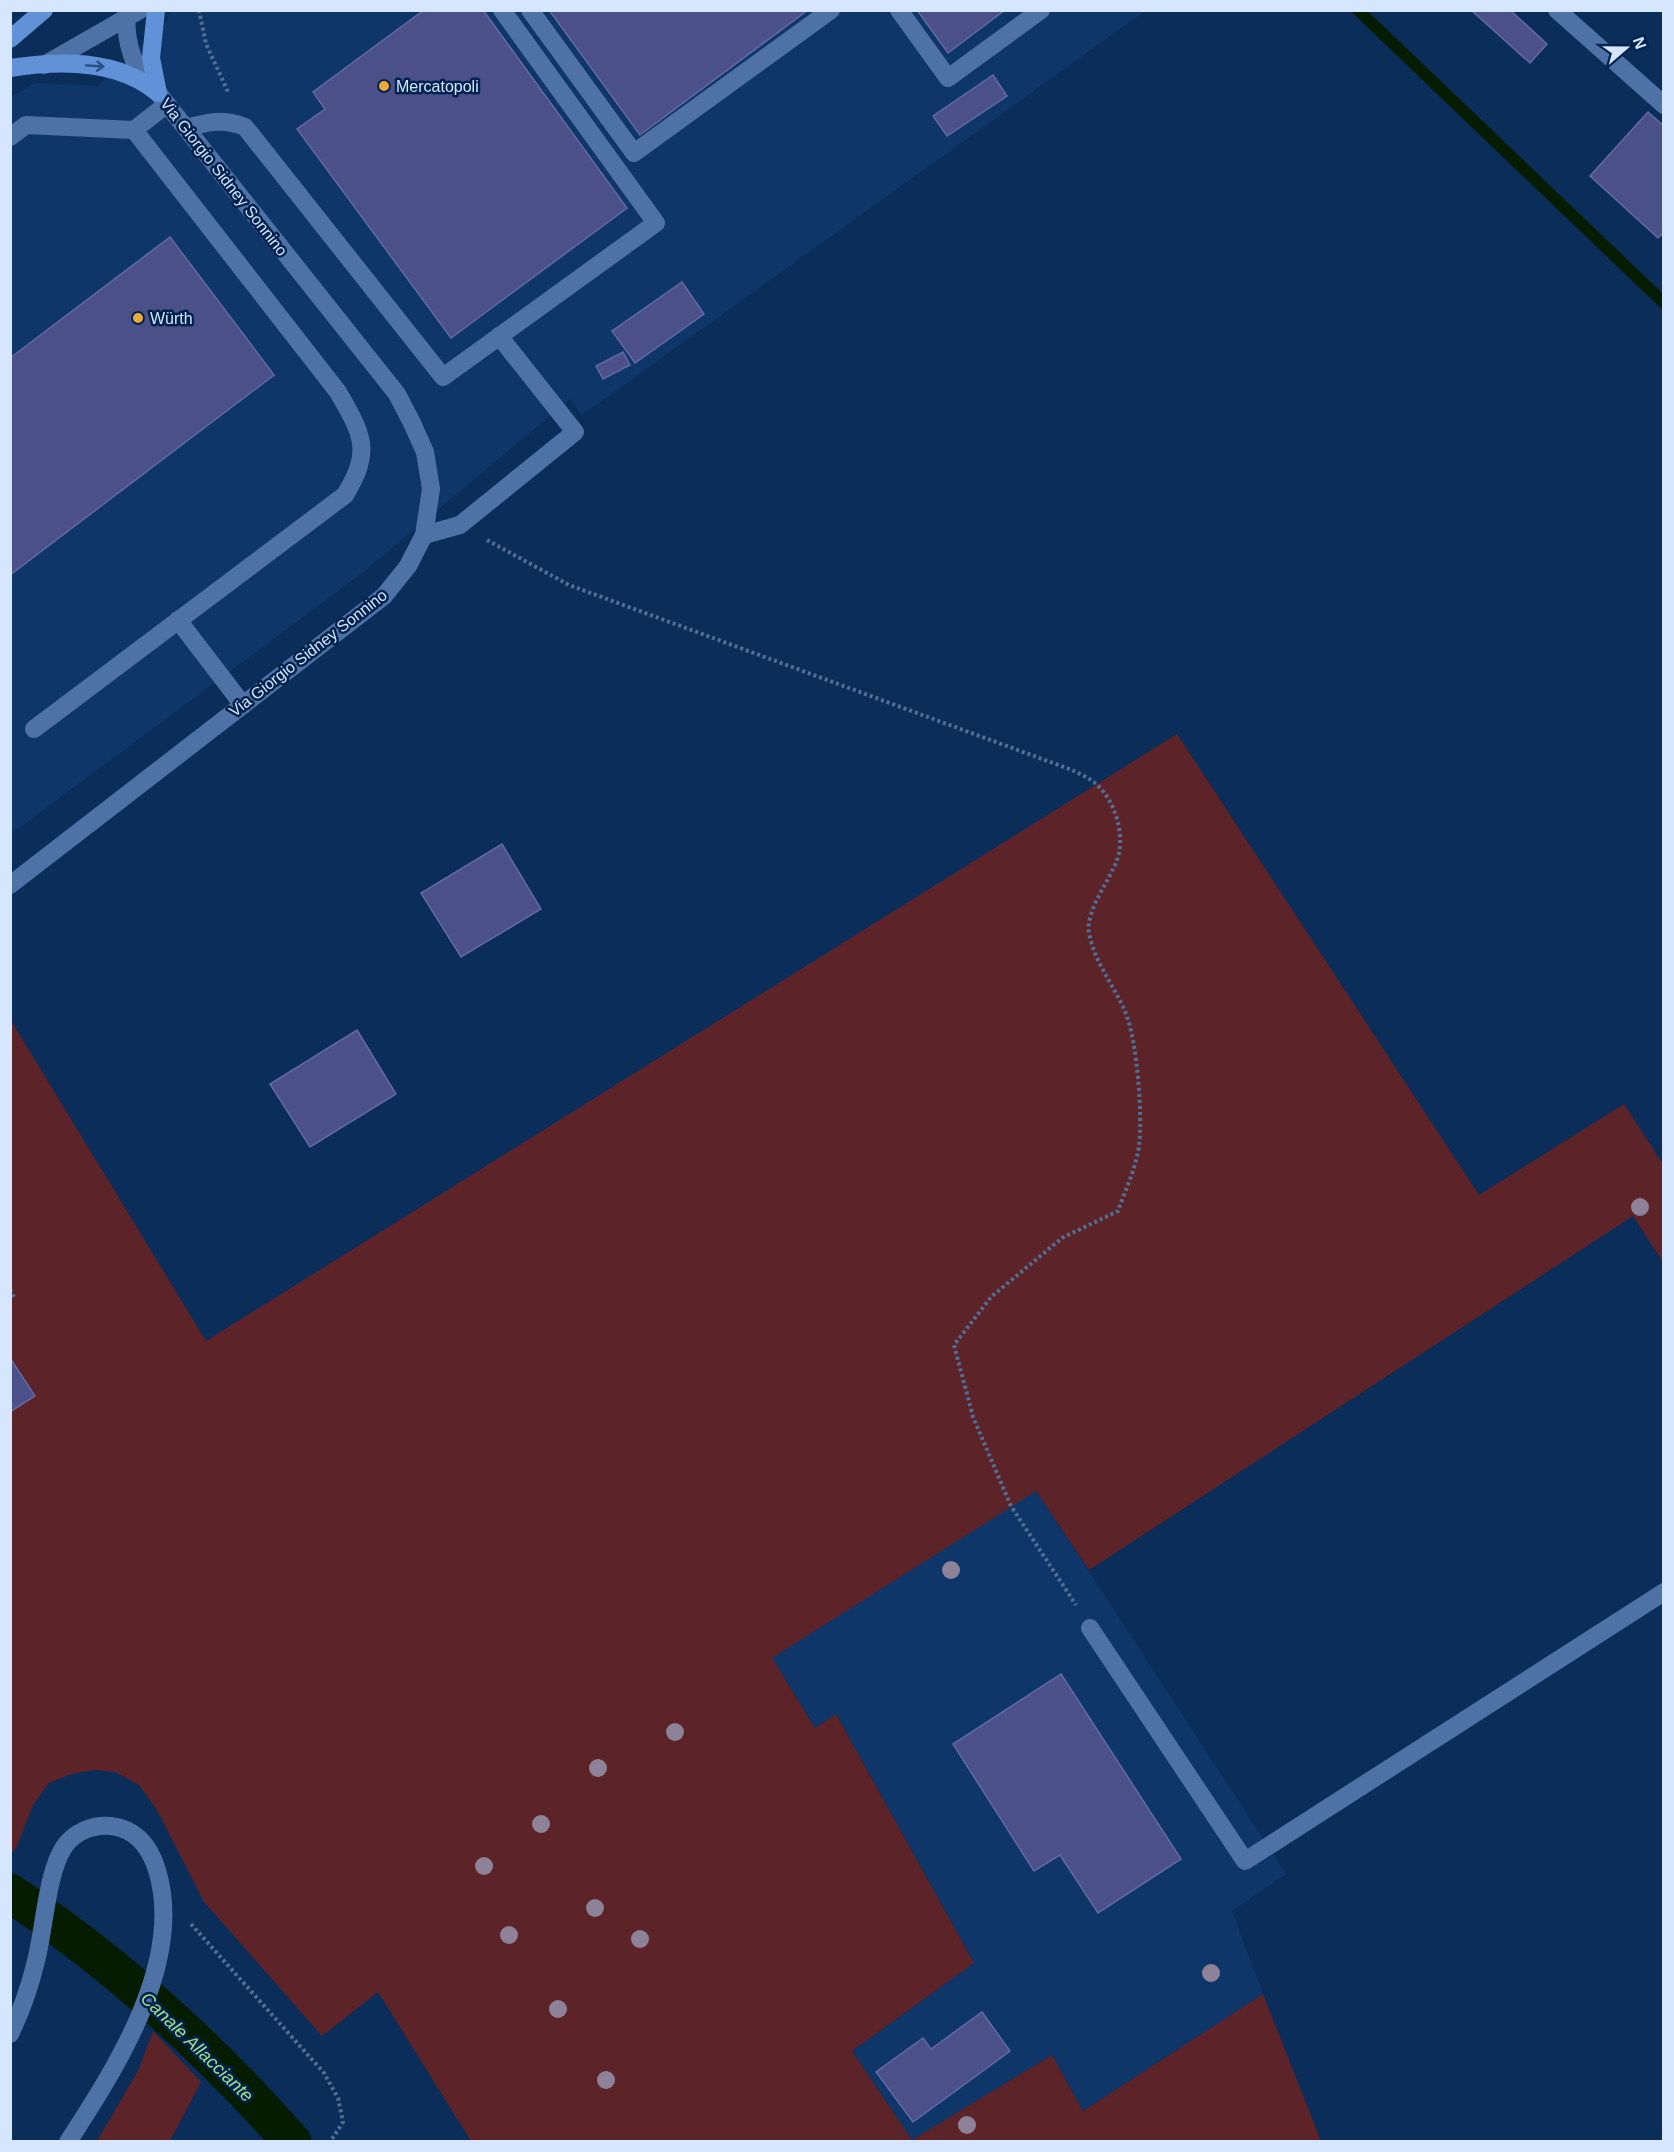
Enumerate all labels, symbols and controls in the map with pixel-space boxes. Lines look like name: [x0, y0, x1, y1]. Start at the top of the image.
north arrow: [1596, 18, 1656, 78]
text: N: [1630, 35, 1650, 51]
one-way arrow: [85, 61, 105, 72]
place label: Mercatopoli: [396, 78, 479, 95]
marker: Mercatopoli: [377, 79, 391, 93]
street label: Via Giorgio Sidney Sonnino: [157, 95, 291, 259]
place label: Würth: [150, 310, 193, 327]
marker: Würth: [131, 311, 145, 325]
street label: Via Giorgio Sidney Sonnino: [226, 586, 390, 720]
water label: Canale Allacciante: [137, 1988, 257, 2106]

